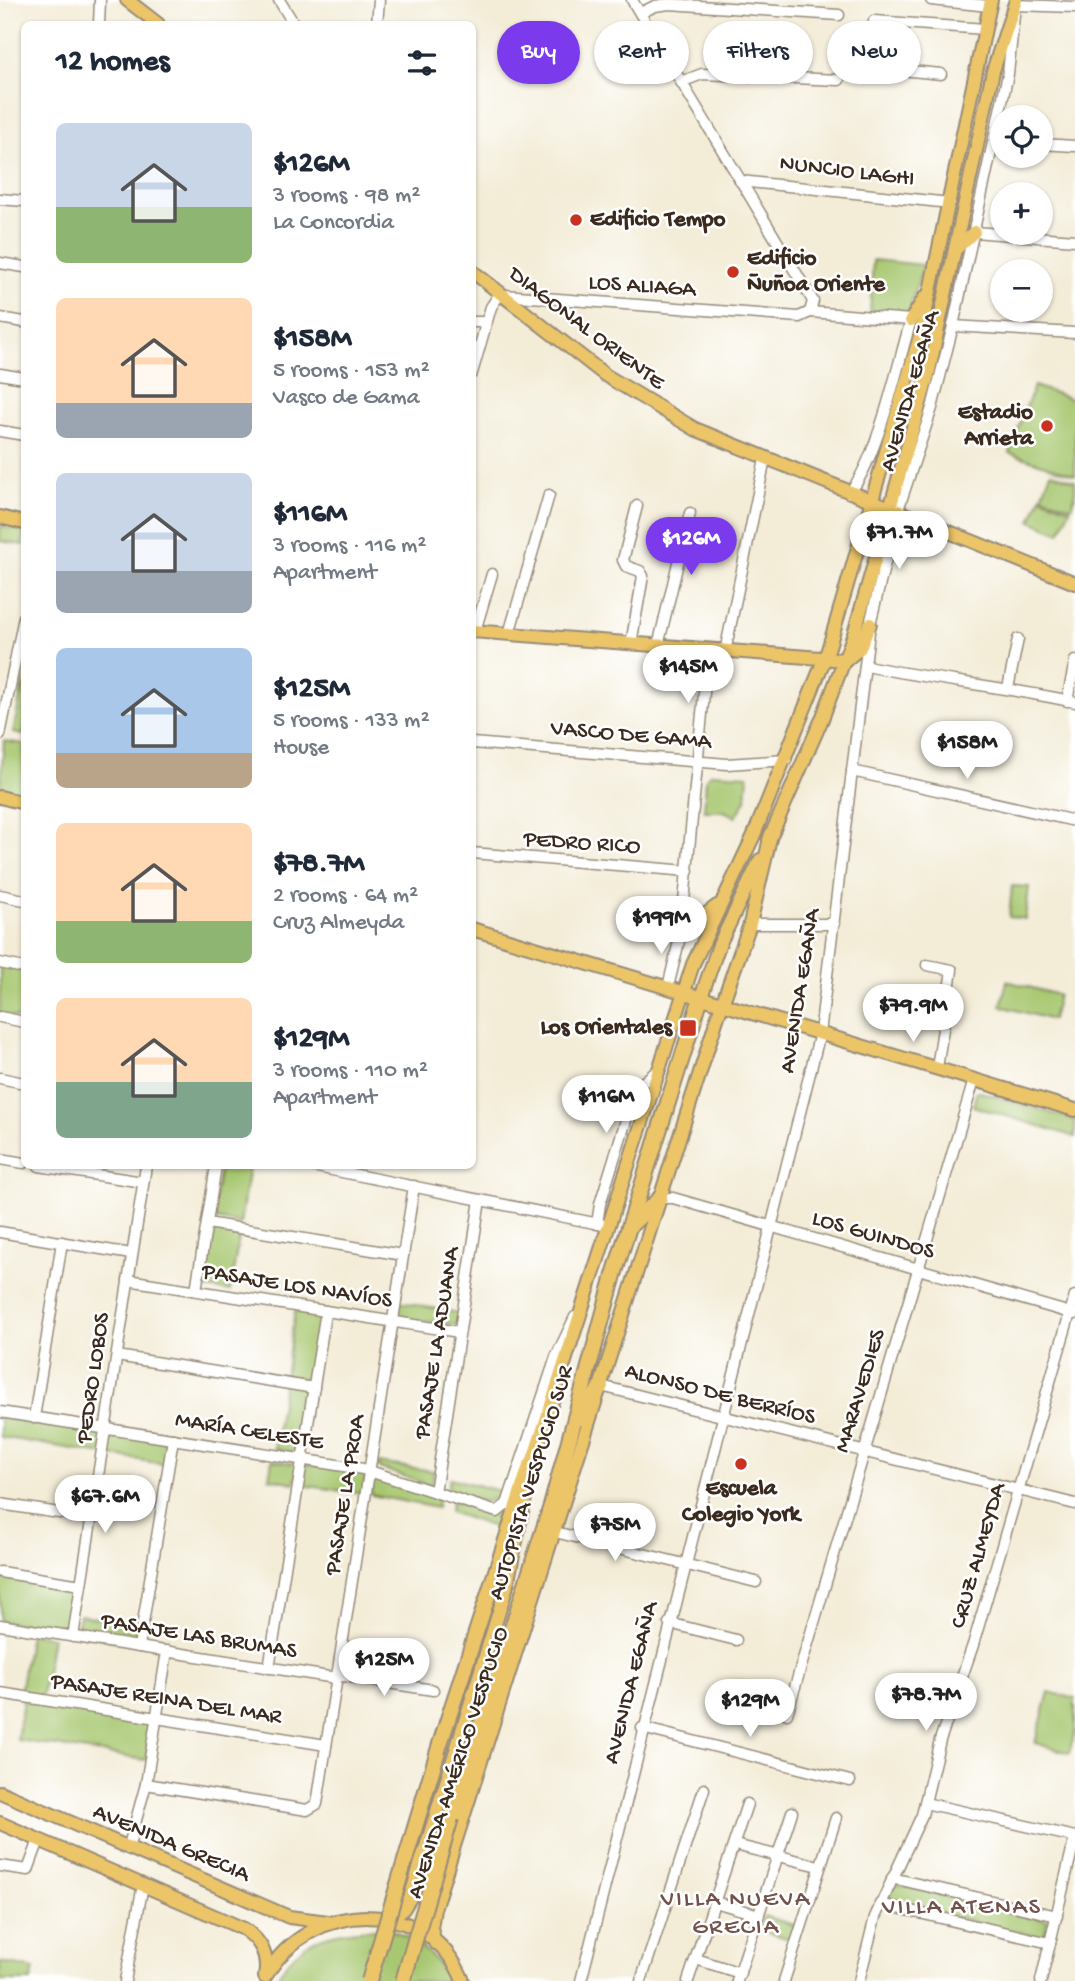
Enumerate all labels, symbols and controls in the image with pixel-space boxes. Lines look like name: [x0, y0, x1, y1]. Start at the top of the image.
chip: Buy: [497, 21, 580, 84]
chip: Rent: [594, 21, 689, 84]
chip: Filters: [703, 21, 813, 84]
chip: New: [827, 21, 921, 84]
icon: filters: [403, 44, 441, 82]
text: 12 homes: [56, 46, 169, 81]
map controls: [990, 105, 1053, 322]
button: locate: [990, 105, 1053, 168]
text: $126M: [273, 148, 349, 183]
street label: NUNCIO LAGHI: [778, 150, 916, 194]
icon: home: [112, 151, 196, 235]
button: +: [990, 182, 1053, 245]
text: 3 rooms · 98 m²: [273, 183, 420, 210]
place label: Edificio Tempo: [590, 207, 725, 234]
text: La Concordia: [273, 210, 394, 237]
marker: Edificio Tempo: [568, 212, 584, 228]
place label: Edificio Ñuñoa Oriente: [747, 246, 886, 299]
button: −: [990, 259, 1053, 322]
street label: DIAGONAL ORIENTE: [501, 260, 671, 398]
marker: Edificio Ñuñoa Oriente: [725, 264, 741, 280]
street label: LOS ALIAGA: [587, 270, 698, 304]
street label: AVENIDA EGAÑA: [875, 306, 947, 475]
text: $158M: [273, 323, 352, 358]
icon: home: [112, 326, 196, 410]
text: 5 rooms · 153 m²: [273, 358, 430, 385]
text: Vasco de Gama: [273, 385, 419, 412]
place label: Estadio Arrieta: [958, 400, 1034, 453]
marker: Estadio Arrieta: [1039, 418, 1055, 434]
text: $116M: [273, 498, 347, 533]
icon: home: [112, 501, 196, 585]
pin: $71.7M: [842, 512, 956, 571]
pin: $126M: [642, 518, 740, 577]
text: $71.7M: [866, 520, 932, 547]
text: $126M: [662, 526, 720, 553]
text: 3 rooms · 116 m²: [273, 533, 426, 560]
text: Apartment: [273, 560, 377, 587]
pin: $145M: [639, 646, 737, 705]
text: $145M: [659, 654, 717, 681]
text: $125M: [273, 673, 350, 708]
icon: home: [112, 676, 196, 760]
text: 5 rooms · 133 m²: [273, 708, 430, 735]
street label: VASCO DE GAMA: [549, 715, 714, 757]
pin: $158M: [918, 722, 1016, 781]
text: $158M: [937, 730, 997, 757]
text: House: [273, 735, 329, 762]
street label: PEDRO RICO: [522, 826, 642, 862]
text: $78.7M: [273, 848, 364, 883]
icon: home: [112, 851, 196, 935]
text: 2 rooms · 64 m²: [273, 883, 418, 910]
pin: $199M: [612, 897, 710, 956]
text: $199M: [632, 905, 690, 932]
street label: AVENIDA EGAÑA: [775, 905, 828, 1075]
text: Cruz Almeyda: [273, 910, 404, 937]
pin: $79.9M: [856, 984, 970, 1044]
text: $79.9M: [879, 993, 947, 1020]
place label: Los Orientales: [540, 1015, 674, 1042]
marker: Los Orientales: [678, 1018, 698, 1038]
text: $129M: [273, 1023, 349, 1058]
icon: home: [112, 1026, 196, 1110]
text: 3 rooms · 110 m²: [273, 1058, 428, 1085]
pin: $116M: [557, 1076, 655, 1135]
text: $116M: [578, 1084, 634, 1111]
text: Apartment: [273, 1085, 377, 1112]
street label: LOS GUINDOS: [809, 1206, 938, 1266]
street label: PASAJE LA ADUANA: [409, 1244, 467, 1442]
street label: PASAJE LOS NAVÍOS: [199, 1258, 394, 1315]
street label: PEDRO LOBOS: [71, 1310, 117, 1446]
street label: MARAVEDIES: [829, 1326, 893, 1456]
street label: ALONSO DE BERRÍOS: [622, 1358, 819, 1432]
street label: AUTOPISTA VESPUCIO SUR: [484, 1362, 581, 1603]
street label: MARÍA CELESTE: [173, 1407, 327, 1457]
street label: PASAJE LA PROA: [320, 1411, 372, 1578]
marker: Escuela Colegio York: [733, 1456, 749, 1472]
pin: $67.6M: [48, 1476, 162, 1535]
place label: Escuela Colegio York: [682, 1476, 803, 1529]
street label: CRUZ ALMEYDA: [945, 1479, 1013, 1632]
text: $67.6M: [71, 1484, 139, 1511]
pin: $75M: [574, 1504, 656, 1563]
text: $75M: [590, 1512, 640, 1539]
street label: AVENIDA EGAÑA: [599, 1598, 666, 1767]
street label: PASAJE LAS BRUMAS: [98, 1608, 299, 1666]
street label: AVENIDA AMÉRICO VESPUCIO: [402, 1624, 516, 1902]
pin: $125M: [335, 1638, 433, 1698]
text: $125M: [355, 1647, 413, 1674]
street label: PASAJE REINA DEL MAR: [48, 1668, 284, 1732]
pin: $78.7M: [869, 1674, 983, 1733]
pin: $129M: [701, 1680, 799, 1739]
text: $78.7M: [891, 1682, 961, 1709]
text: $129M: [721, 1688, 779, 1715]
street label: AVENIDA GRECIA: [89, 1799, 255, 1890]
district label: VILLA NUEVA GRECIA: [660, 1886, 811, 1943]
district label: VILLA ATENAS: [881, 1894, 1042, 1923]

